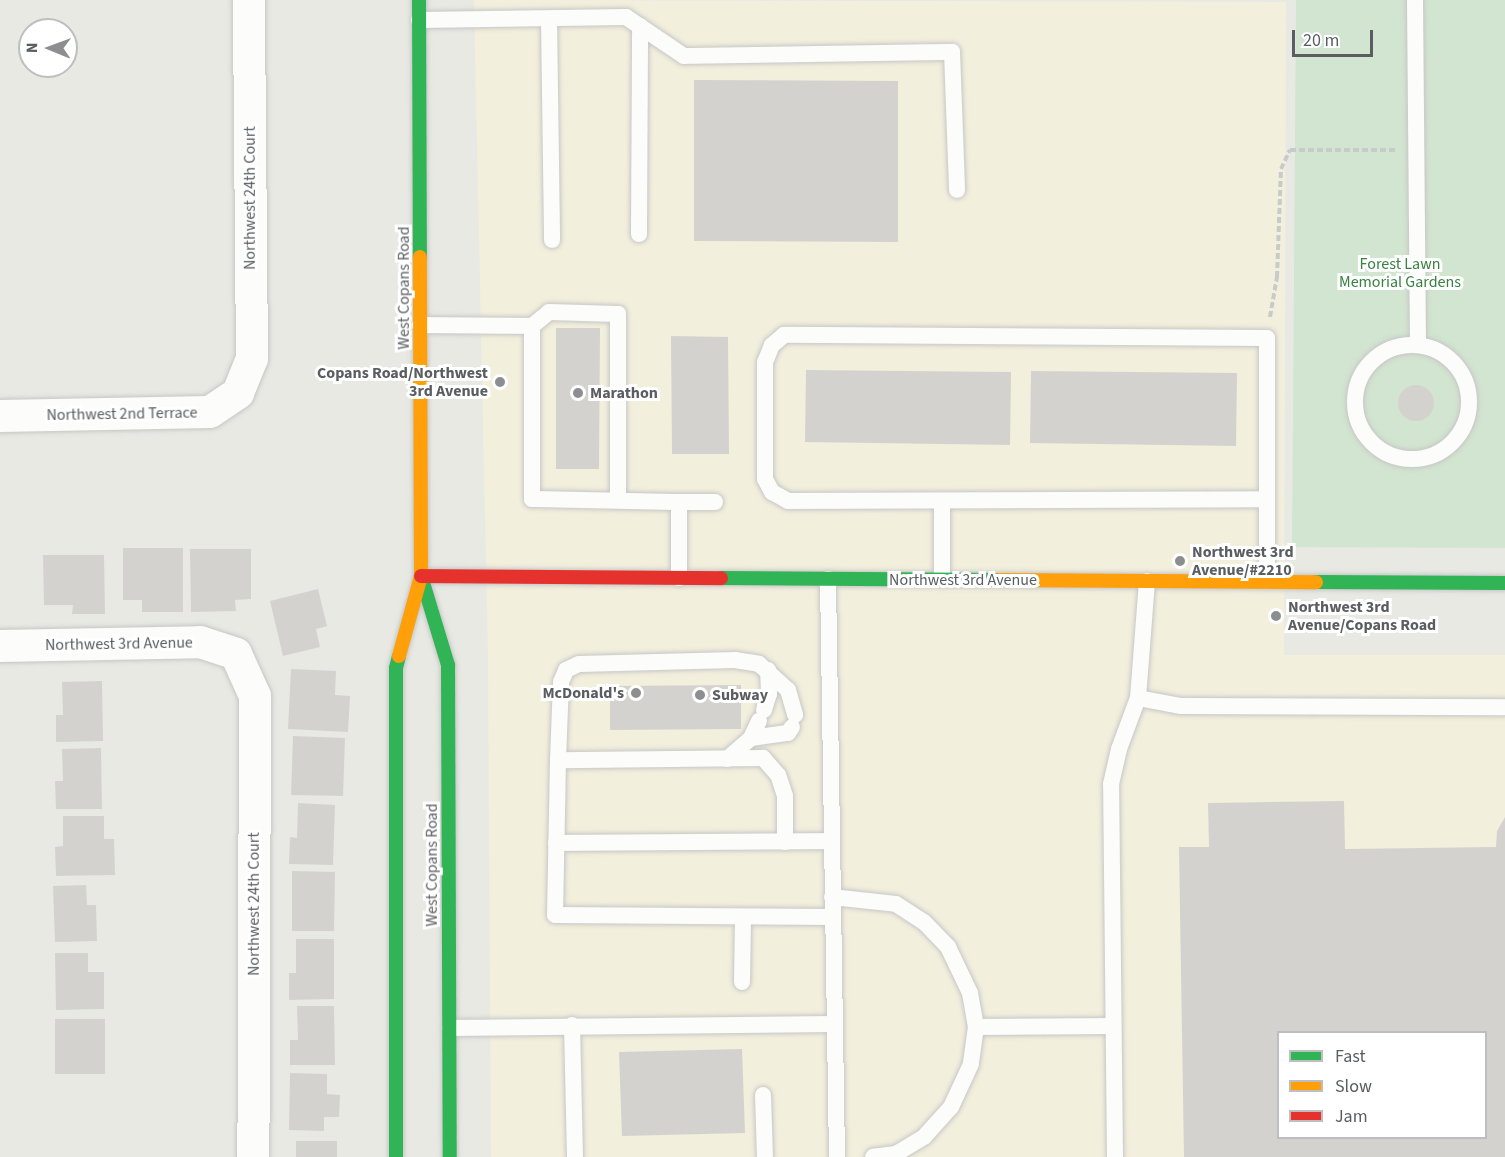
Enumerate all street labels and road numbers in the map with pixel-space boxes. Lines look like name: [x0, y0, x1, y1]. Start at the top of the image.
street label: Northwest 24th Court: [240, 126, 260, 270]
street label: West Copans Road: [394, 226, 414, 350]
street label: Northwest 2nd Terrace: [46, 403, 198, 425]
street label: Northwest 3rd Avenue: [889, 570, 1037, 590]
street label: Northwest 3rd Avenue: [45, 633, 193, 655]
street label: West Copans Road: [422, 803, 442, 927]
street label: Northwest 24th Court: [244, 832, 264, 976]

